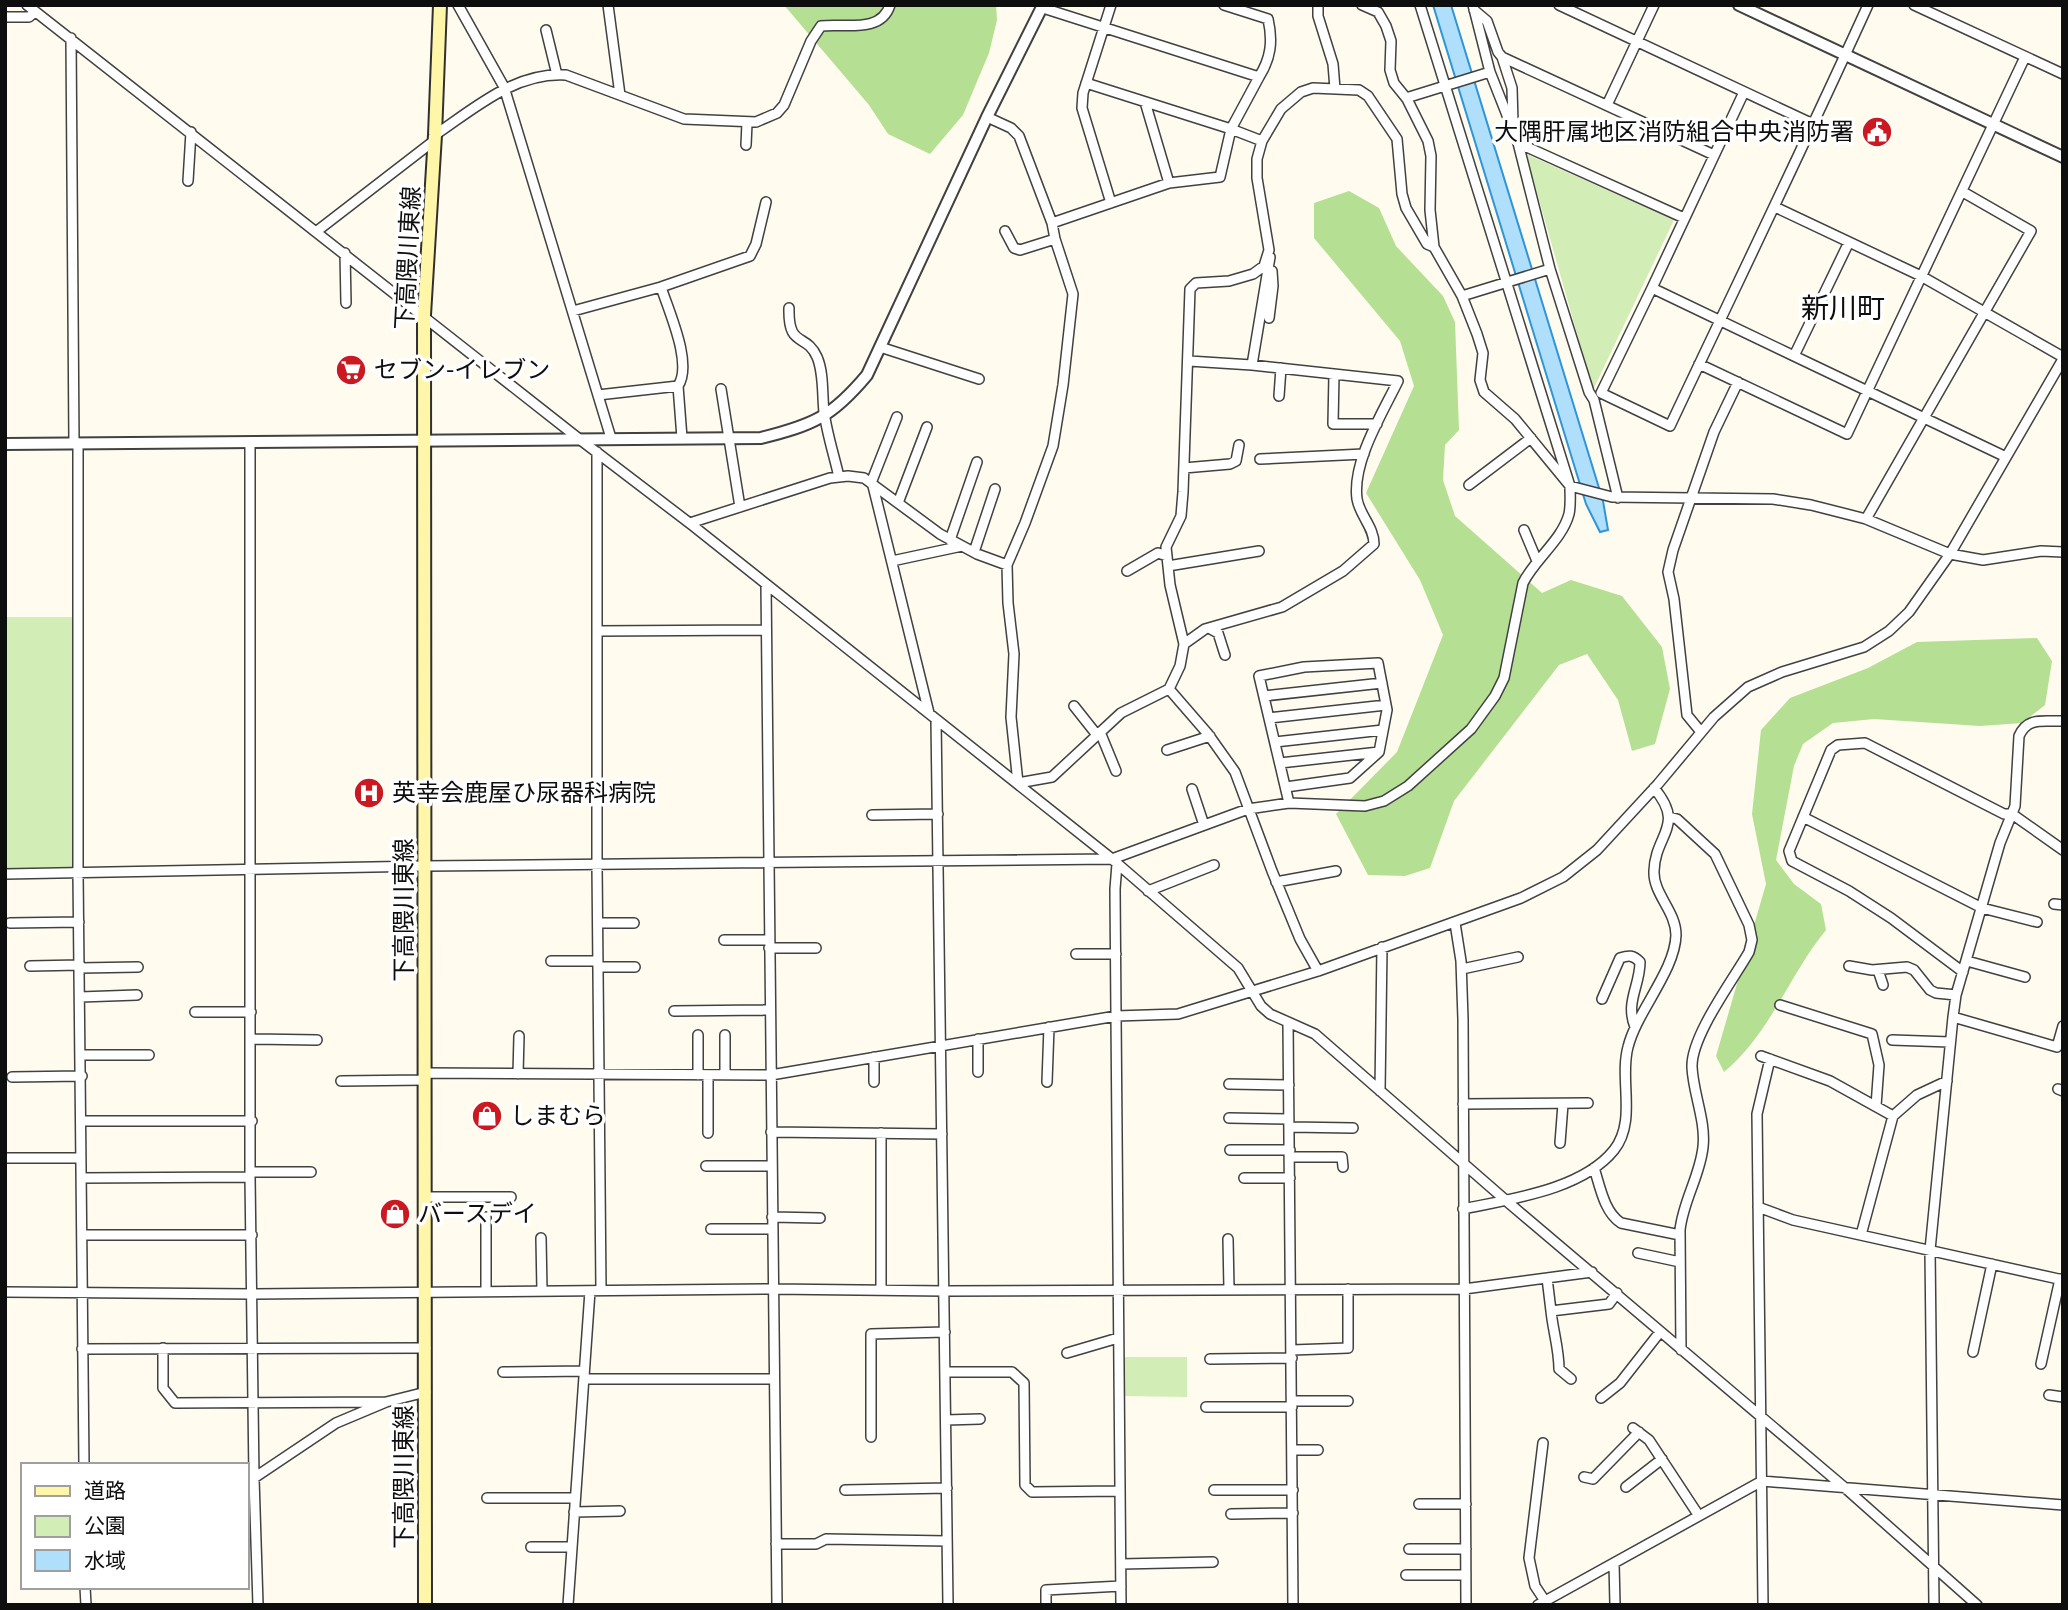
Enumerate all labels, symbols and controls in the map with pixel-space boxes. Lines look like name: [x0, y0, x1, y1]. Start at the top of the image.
place label: 大隅肝属地区消防組合中央消防署: [1494, 112, 1854, 147]
public building icon: 大隅肝属地区消防組合中央消防署: [1860, 115, 1894, 149]
street label: 下高隈川東線: [384, 185, 427, 331]
district label: 新川町: [1801, 286, 1885, 326]
place label: セブン-イレブン: [374, 350, 550, 385]
supermarket icon: セブン-イレブン: [334, 353, 368, 387]
place label: 英幸会鹿屋ひ尿器科病院: [392, 773, 656, 808]
hospital icon: 英幸会鹿屋ひ尿器科病院: [352, 776, 386, 810]
street label: 下高隈川東線: [384, 838, 419, 982]
place label: しまむら: [510, 1096, 606, 1131]
shop icon: しまむら: [470, 1099, 504, 1133]
place label: バースデイ: [418, 1194, 537, 1229]
shop icon: バースデイ: [378, 1197, 412, 1231]
street label: 下高隈川東線: [384, 1405, 419, 1549]
legend: [21, 1463, 248, 1589]
text: 道路: [84, 1474, 126, 1504]
text: 公園: [84, 1509, 126, 1539]
text: 水域: [84, 1544, 126, 1574]

